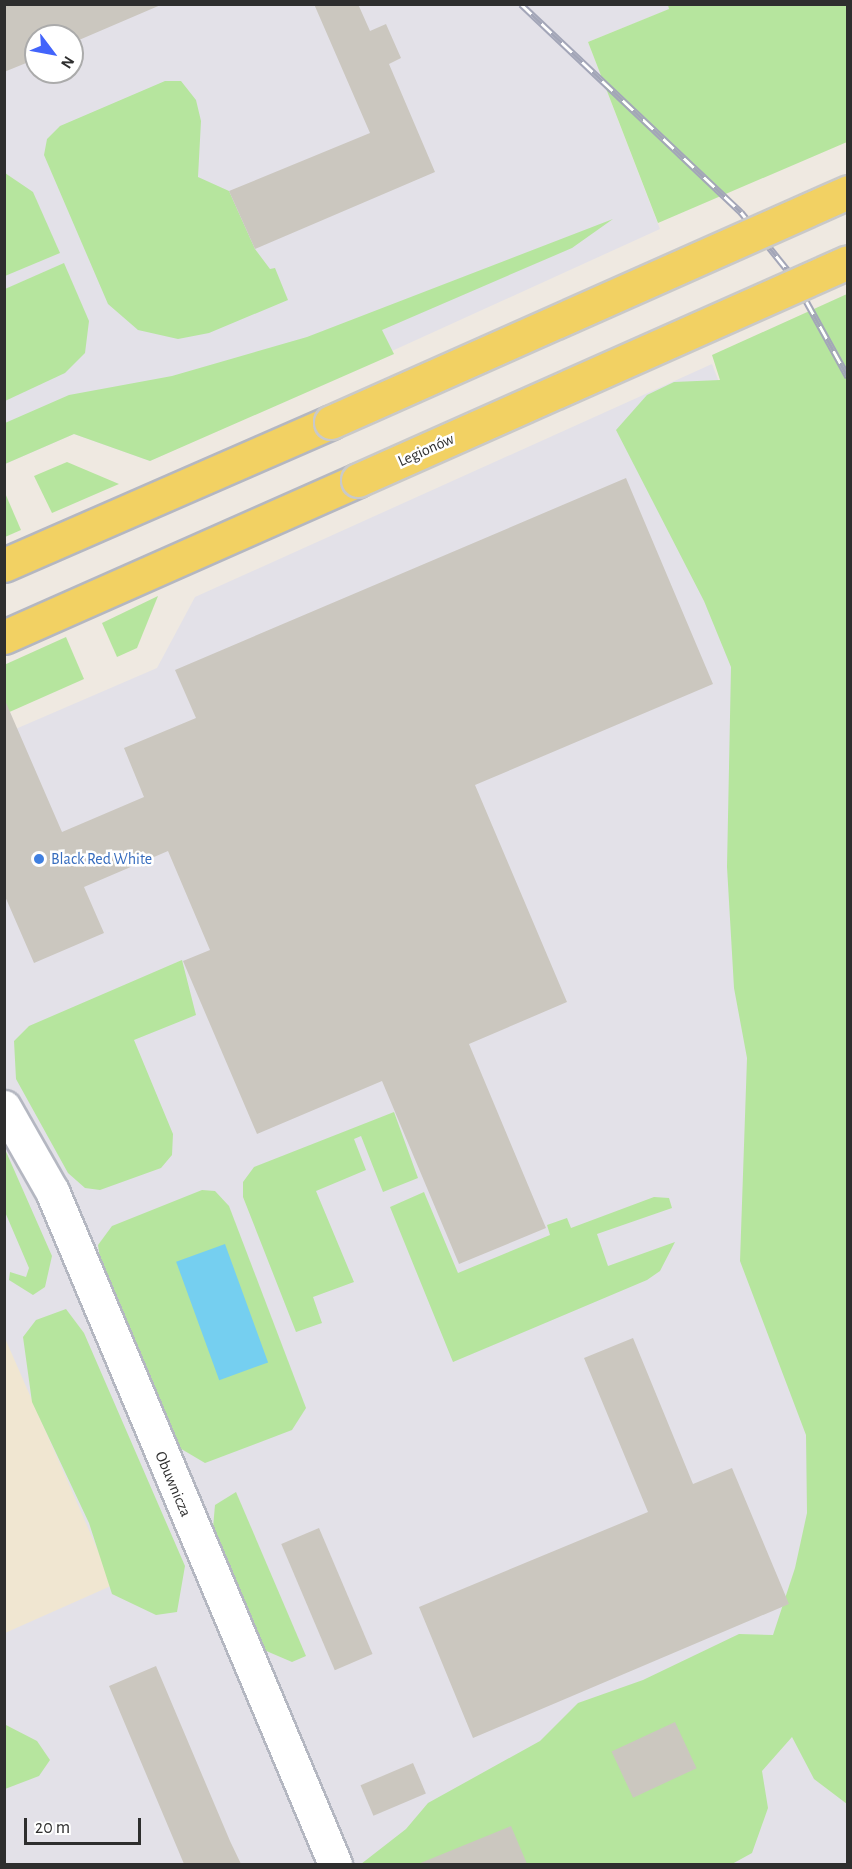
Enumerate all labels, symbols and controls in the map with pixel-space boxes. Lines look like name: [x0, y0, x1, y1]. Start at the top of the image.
north arrow: [24, 24, 84, 84]
text: N: [58, 54, 77, 71]
street label: Legionów: [395, 429, 457, 471]
place label: Black Red White: [51, 849, 152, 869]
marker: Black Red White: [32, 852, 46, 866]
street label: Obuwnicza: [151, 1448, 195, 1520]
scale bar: [27, 1806, 144, 1844]
text: 20 m: [35, 1819, 70, 1837]

